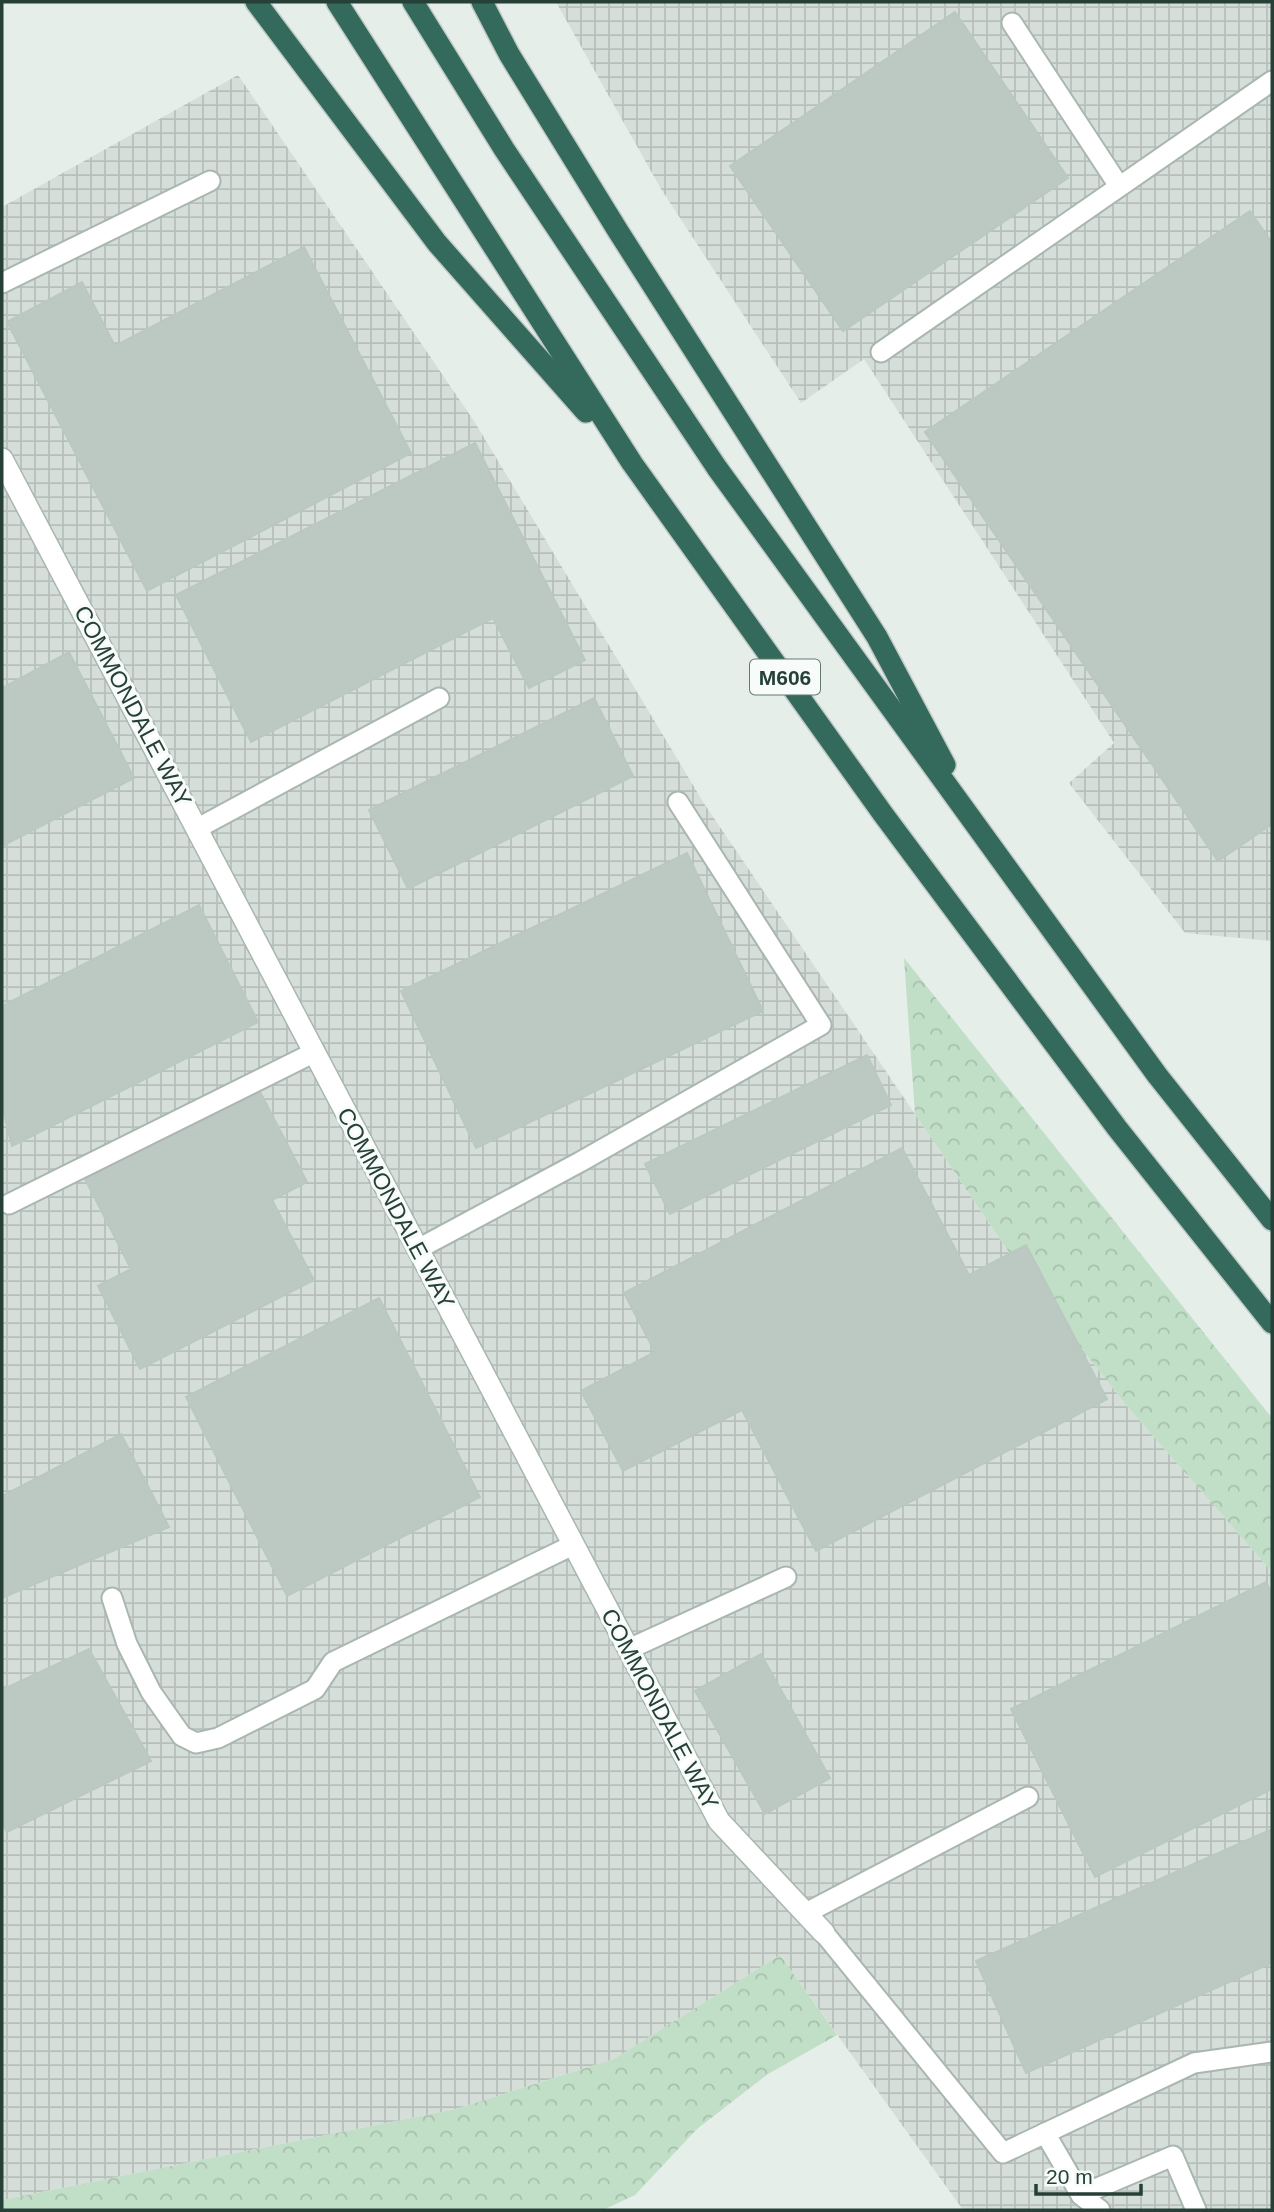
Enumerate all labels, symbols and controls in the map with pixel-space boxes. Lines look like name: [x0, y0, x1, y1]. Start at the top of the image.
street label: COMMONDALE WAY: [69, 601, 197, 811]
road number: M606: [750, 660, 820, 694]
street label: COMMONDALE WAY: [332, 1103, 460, 1313]
street label: COMMONDALE WAY: [596, 1604, 724, 1814]
scale bar: [1036, 2152, 1141, 2196]
text: 20 m: [1046, 2165, 1093, 2188]

